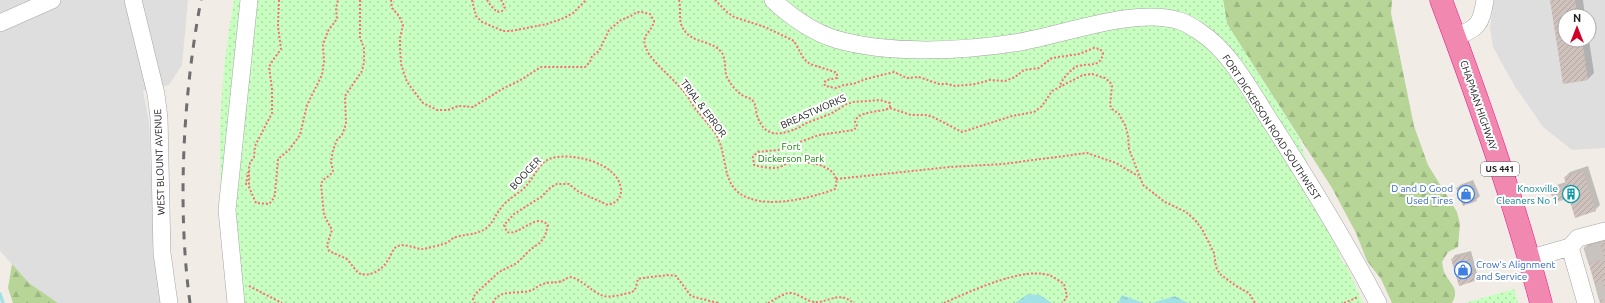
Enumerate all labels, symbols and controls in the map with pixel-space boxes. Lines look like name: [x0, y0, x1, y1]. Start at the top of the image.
north arrow: [1557, 8, 1597, 48]
text: N: [1573, 12, 1581, 24]
street label: FORT DICKERSON ROAD SOUTHWEST: [1220, 53, 1323, 202]
street label: CHAPMAN HIGHWAY: [1458, 59, 1499, 152]
street label: TRIAL & ERROR: [678, 77, 729, 139]
street label: BREASTWORKS: [779, 92, 848, 131]
street label: WEST BLOUNT AVENUE: [152, 108, 167, 215]
park label: Fort Dickerson Park: [758, 141, 824, 164]
street label: BOOGER: [508, 155, 543, 192]
road number: US 441: [1481, 162, 1519, 176]
place label: D and D Good Used Tires: [1391, 183, 1453, 206]
place label: Knoxville Cleaners No 1: [1496, 183, 1558, 206]
shop icon: D and D Good Used Tires: [1456, 184, 1476, 204]
building icon: Knoxville Cleaners No 1: [1561, 184, 1581, 204]
place label: Crow's Alignment and Service: [1476, 259, 1555, 282]
shop icon: Crow's Alignment and Service: [1453, 260, 1473, 280]

